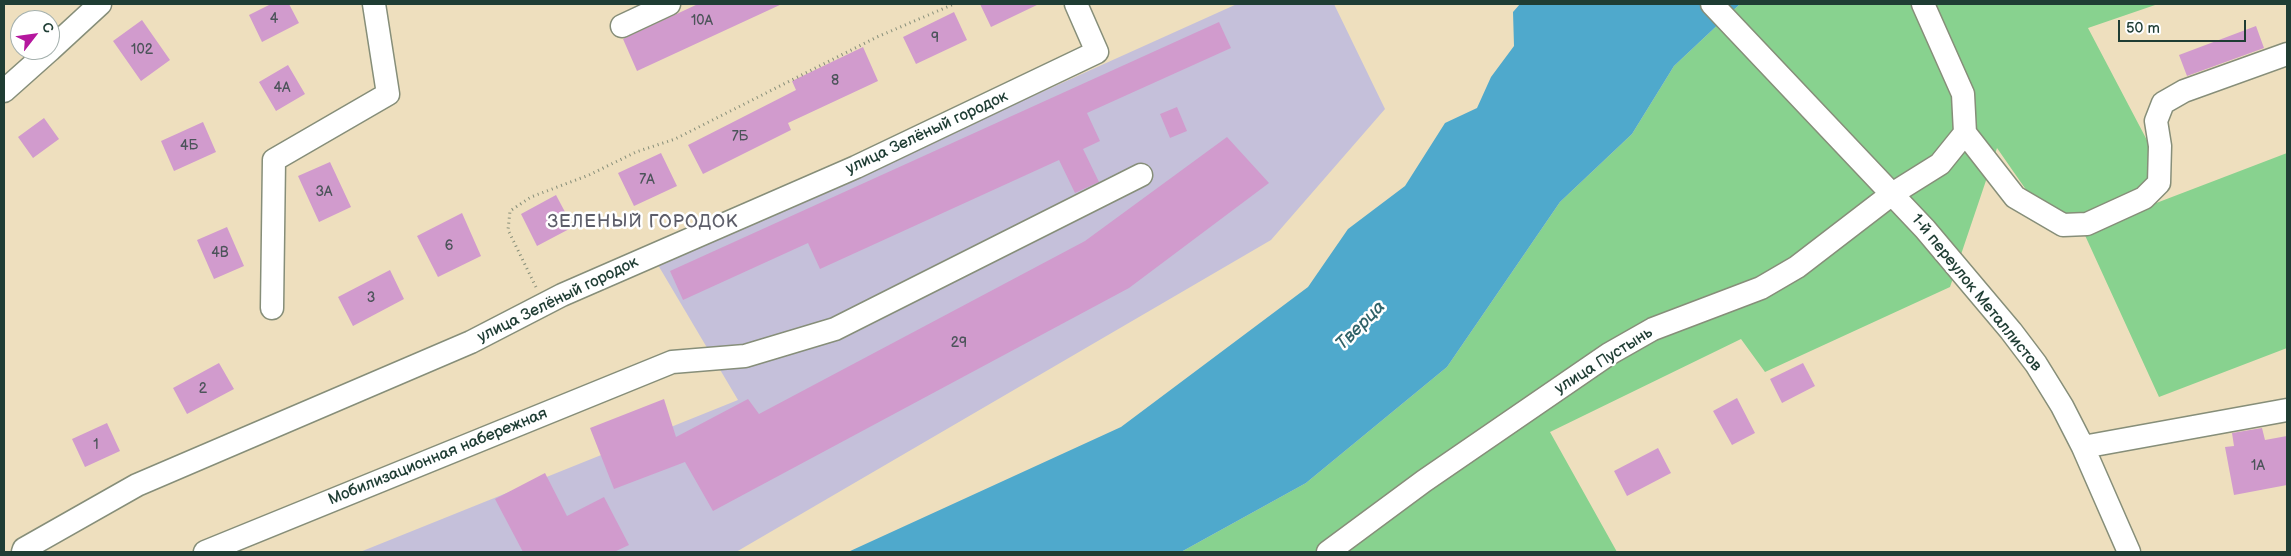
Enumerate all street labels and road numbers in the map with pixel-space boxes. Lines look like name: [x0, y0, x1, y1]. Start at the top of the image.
street label: улица Зелёный городок: [843, 87, 1011, 179]
street label: 1-й переулок Металлистов: [1907, 210, 2045, 376]
street label: улица Зелёный городок: [474, 253, 642, 347]
street label: улица Пустынь: [1552, 323, 1656, 399]
street label: Мобилизационная набережная: [326, 404, 550, 510]

